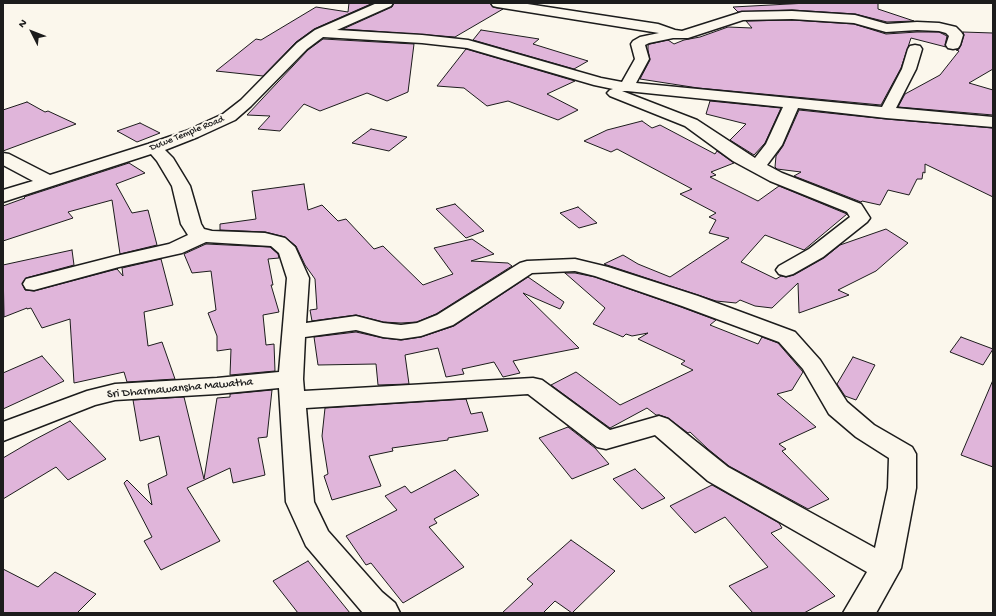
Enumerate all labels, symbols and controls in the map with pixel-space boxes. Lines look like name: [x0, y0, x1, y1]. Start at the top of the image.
north arrow: [12, 12, 52, 52]
text: N: [16, 17, 30, 31]
street label: Duwe Temple Road: [148, 114, 226, 154]
street label: Sri Dharmawansha Mawatha: [106, 375, 254, 403]

